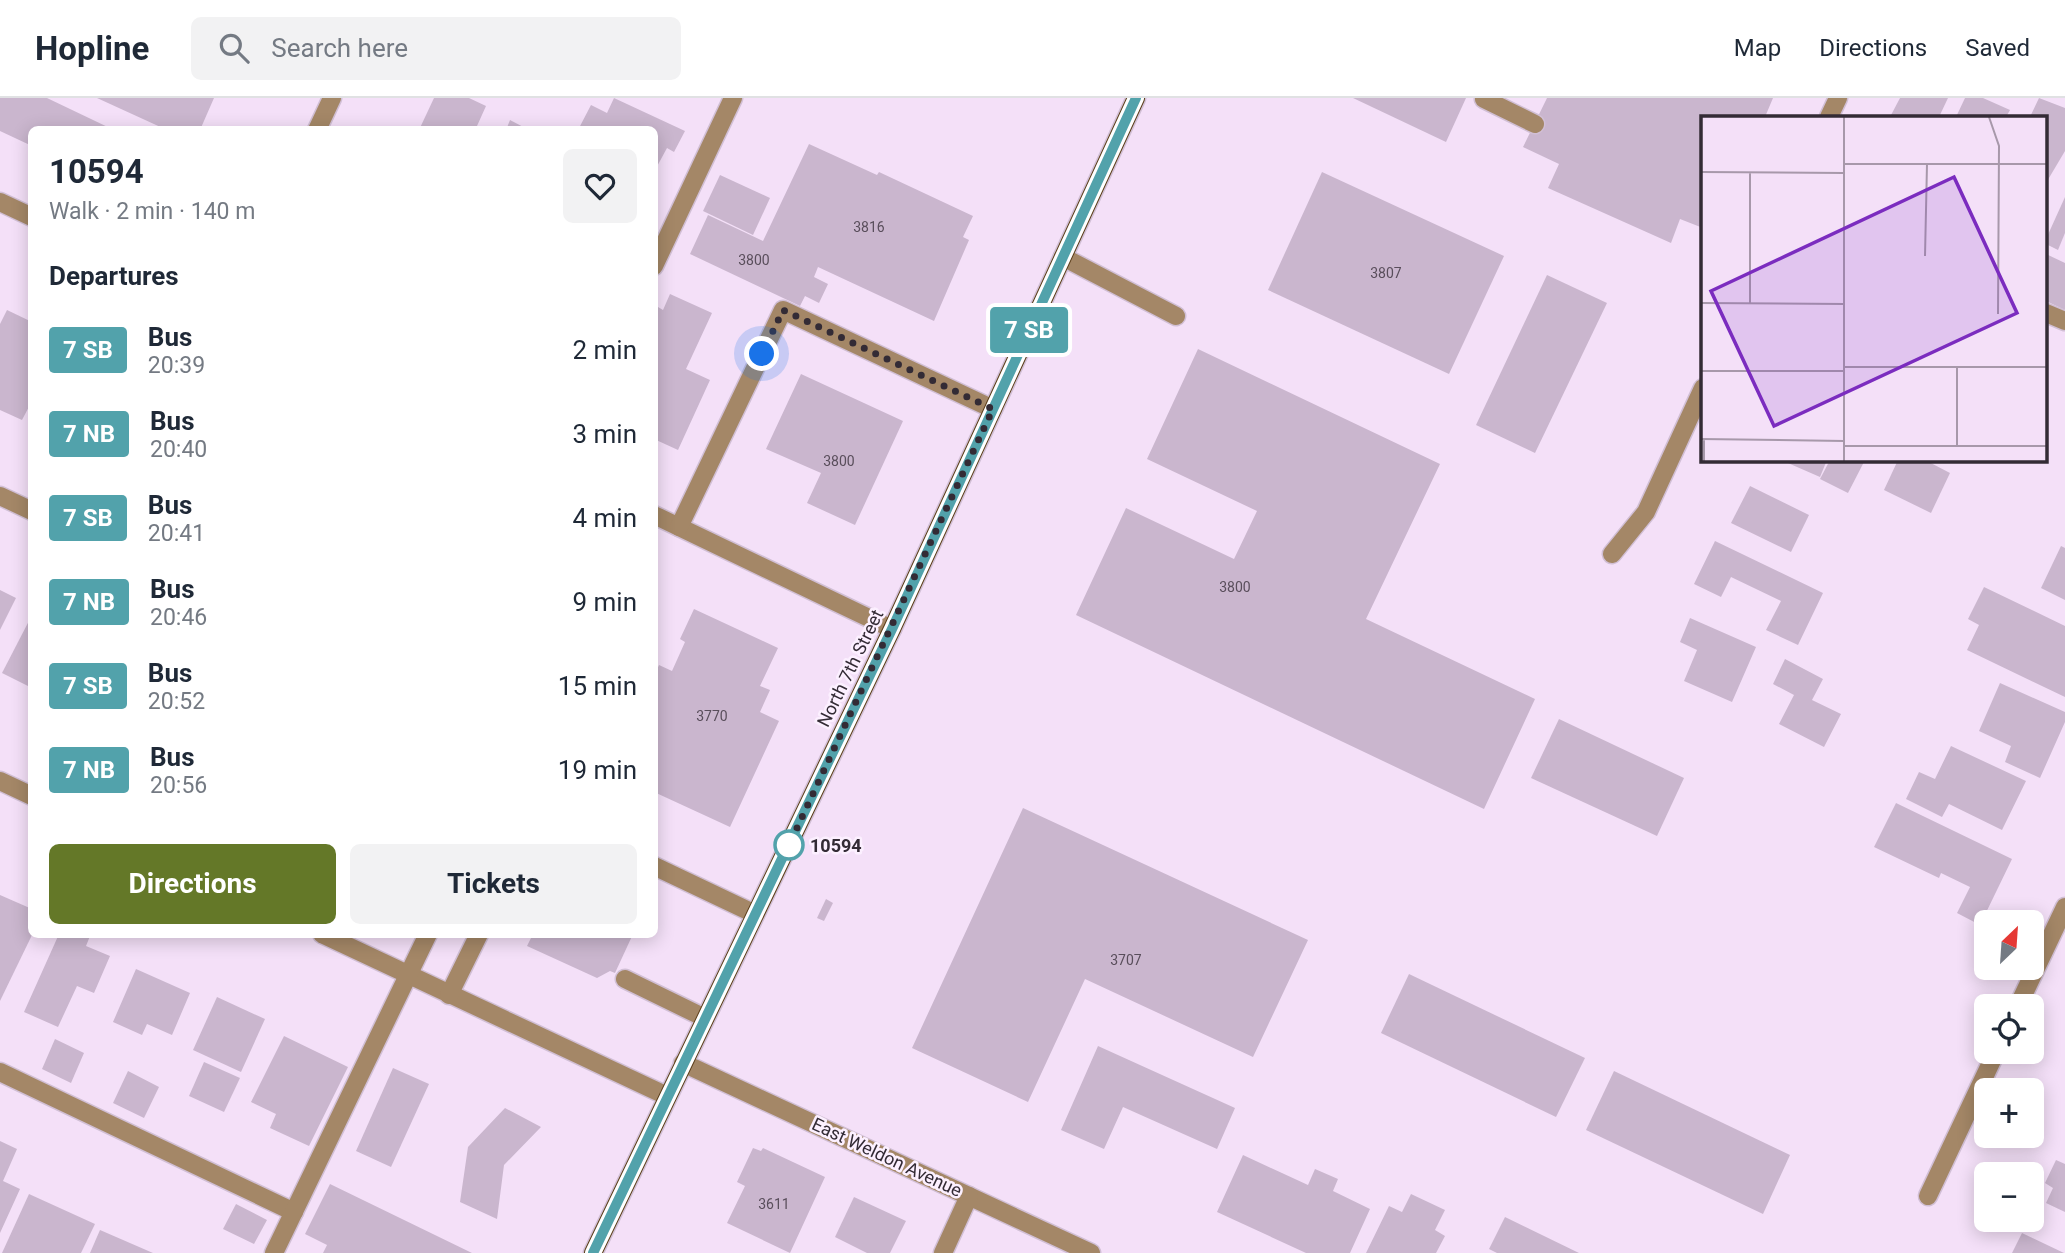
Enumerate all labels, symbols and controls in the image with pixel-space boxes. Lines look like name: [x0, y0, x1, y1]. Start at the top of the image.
search box: [191, 17, 681, 80]
text: Hopline: [35, 29, 149, 68]
icon: search: [215, 29, 253, 67]
text: Search here: [271, 33, 408, 63]
text: Map: [1734, 34, 1781, 62]
text: Directions: [1819, 34, 1927, 62]
text: Saved: [1965, 34, 2030, 62]
inset map: [1701, 116, 2048, 462]
button: heart: [563, 149, 637, 223]
text: 10594: [49, 152, 144, 191]
text: Walk · 2 min · 140 m: [49, 198, 255, 225]
house number: 3816: [853, 219, 885, 235]
house number: 3800: [738, 252, 770, 268]
text: Departures: [49, 261, 179, 291]
house number: 3807: [1370, 265, 1402, 281]
line badge: 7 SB: [980, 307, 1078, 353]
text: 7 SB: [1004, 316, 1054, 344]
text: Bus: [148, 322, 192, 352]
text: 2 min: [572, 335, 637, 365]
text: 7 SB: [63, 336, 113, 364]
your location: [744, 336, 779, 371]
text: 20:39: [148, 352, 205, 379]
text: Bus: [150, 406, 195, 436]
text: 3 min: [572, 419, 637, 449]
text: 7 NB: [63, 420, 115, 448]
text: 20:40: [150, 436, 207, 463]
house number: 3800: [823, 453, 855, 469]
text: Bus: [148, 490, 192, 520]
text: 4 min: [572, 503, 637, 533]
text: 7 SB: [63, 504, 113, 532]
text: 20:41: [148, 520, 205, 547]
text: Bus: [150, 574, 195, 604]
house number: 3800: [1219, 579, 1251, 595]
text: 9 min: [572, 587, 637, 617]
text: 7 NB: [63, 588, 115, 616]
text: 20:46: [150, 604, 207, 631]
street label: North 7th Street: [813, 606, 887, 730]
text: Bus: [148, 658, 192, 688]
text: 15 min: [558, 671, 637, 701]
text: 7 SB: [63, 672, 113, 700]
text: 20:52: [148, 688, 205, 715]
house number: 3770: [696, 708, 728, 724]
text: Bus: [150, 742, 195, 772]
text: 19 min: [558, 755, 637, 785]
text: 7 NB: [63, 756, 115, 784]
text: 20:56: [150, 772, 207, 799]
marker: 10594: [774, 830, 804, 860]
place label: 10594: [810, 835, 862, 856]
button: Directions: [49, 844, 336, 924]
button: Tickets: [350, 844, 637, 924]
north arrow: [1974, 910, 2044, 980]
map controls: [1974, 910, 2044, 1232]
house number: 3707: [1110, 952, 1142, 968]
button: locate: [1974, 994, 2044, 1064]
button: +: [1974, 1078, 2044, 1148]
street label: East Weldon Avenue: [809, 1113, 965, 1201]
button: −: [1974, 1162, 2044, 1232]
house number: 3611: [758, 1196, 790, 1212]

